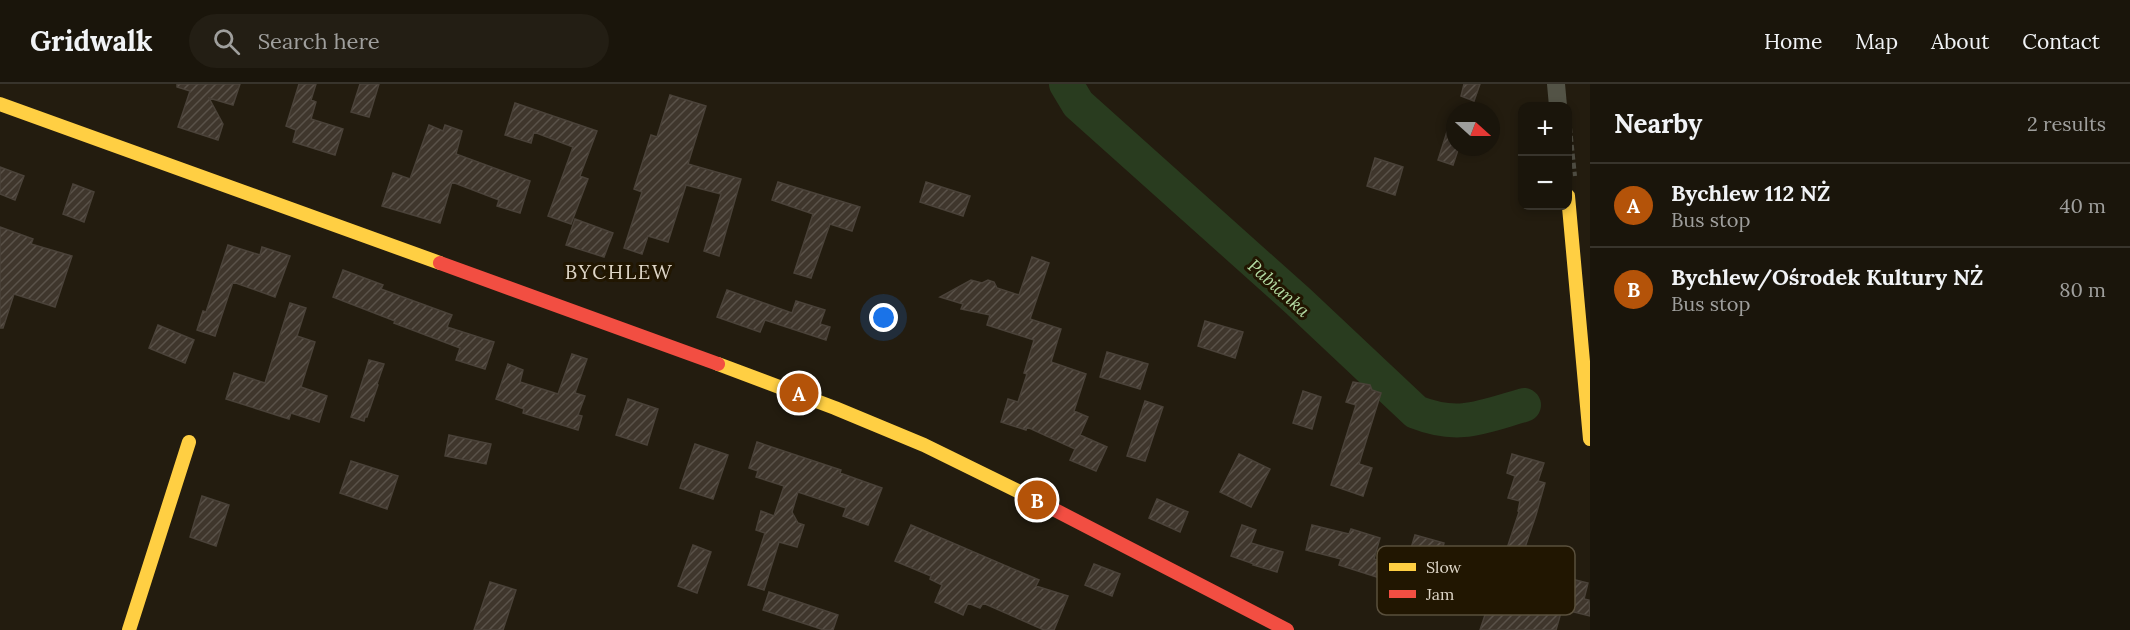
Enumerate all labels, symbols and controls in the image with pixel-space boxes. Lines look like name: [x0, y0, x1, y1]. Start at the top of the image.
search box: [189, 14, 609, 68]
text: Gridwalk: [30, 23, 153, 59]
icon: search: [210, 25, 243, 58]
text: Search here: [258, 27, 380, 55]
text: Home: [1764, 28, 1822, 55]
text: Map: [1855, 28, 1898, 55]
text: About: [1931, 28, 1989, 55]
text: Contact: [2022, 28, 2100, 55]
north arrow: [1446, 102, 1500, 156]
map controls: [1518, 102, 1572, 210]
button: +: [1518, 102, 1572, 156]
text: Nearby: [1614, 107, 1702, 140]
text: 2 results: [2027, 111, 2106, 136]
button: −: [1518, 156, 1572, 210]
text: Bychlew 112 NŻ: [1671, 179, 1830, 207]
text: A: [1627, 193, 1640, 218]
text: 40 m: [2060, 193, 2106, 218]
text: Bus stop: [1671, 207, 1750, 232]
water label: Pabianka: [1243, 254, 1315, 322]
district label: BYCHLEW: [565, 259, 673, 284]
text: Bychlew/Ośrodek Kultury NŻ: [1671, 263, 1983, 291]
text: B: [1627, 277, 1640, 302]
text: 80 m: [2059, 277, 2106, 302]
text: Bus stop: [1671, 291, 1750, 316]
your location: [869, 303, 898, 332]
pin: A: [780, 370, 818, 416]
pin: B: [1018, 478, 1056, 522]
legend: [1377, 546, 1575, 615]
text: Slow: [1426, 557, 1462, 577]
text: Jam: [1425, 584, 1454, 604]

